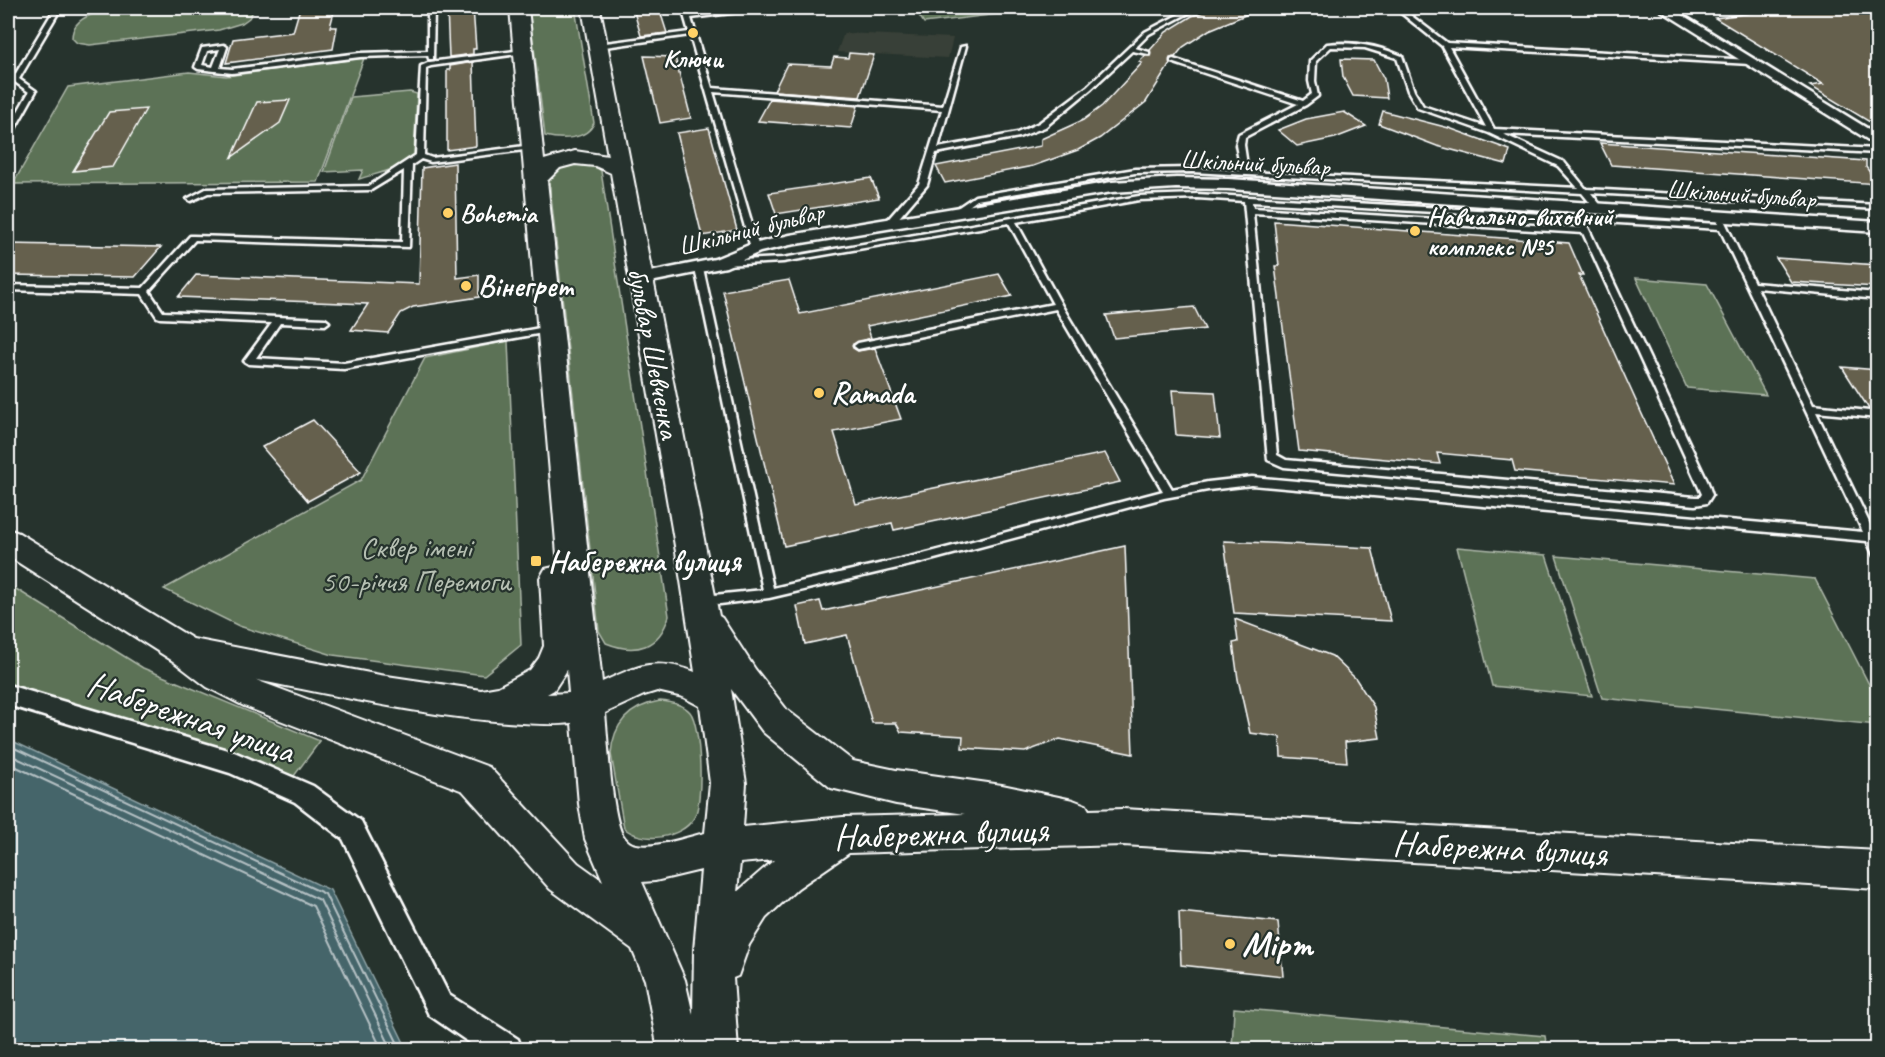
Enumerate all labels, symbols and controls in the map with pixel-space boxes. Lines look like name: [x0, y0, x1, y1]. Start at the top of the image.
marker: Ключи: [686, 26, 700, 40]
place label: Ключи: [663, 42, 724, 75]
street label: Шкільний бульвар: [1180, 143, 1332, 183]
street label: Шкільний бульвар: [1665, 172, 1819, 216]
street label: Шкільний бульвар: [675, 194, 829, 263]
place label: Bohemia: [460, 197, 539, 230]
place label: Навчально-виховний комплекс №5: [1427, 200, 1615, 263]
marker: Bohemia: [441, 206, 455, 220]
marker: Навчально-виховний комплекс №5: [1408, 224, 1422, 238]
street label: бульвар Шевченка: [619, 264, 690, 444]
place label: Вінегрет: [478, 267, 575, 305]
marker: Вінегрет: [459, 279, 473, 293]
place label: Ramada: [831, 374, 917, 412]
marker: Ramada: [812, 386, 826, 400]
park label: Сквер імені 50-річчя Перемоги: [321, 528, 513, 600]
place label: Набережна вулиця: [548, 542, 743, 581]
marker: Набережна вулиця: [529, 554, 543, 568]
street label: Набережная улица: [81, 660, 303, 775]
street label: Набережна вулиця: [833, 806, 1051, 860]
street label: Набережна вулиця: [1392, 819, 1610, 877]
place label: Мірт: [1242, 921, 1315, 967]
marker: Мірт: [1223, 937, 1237, 951]

